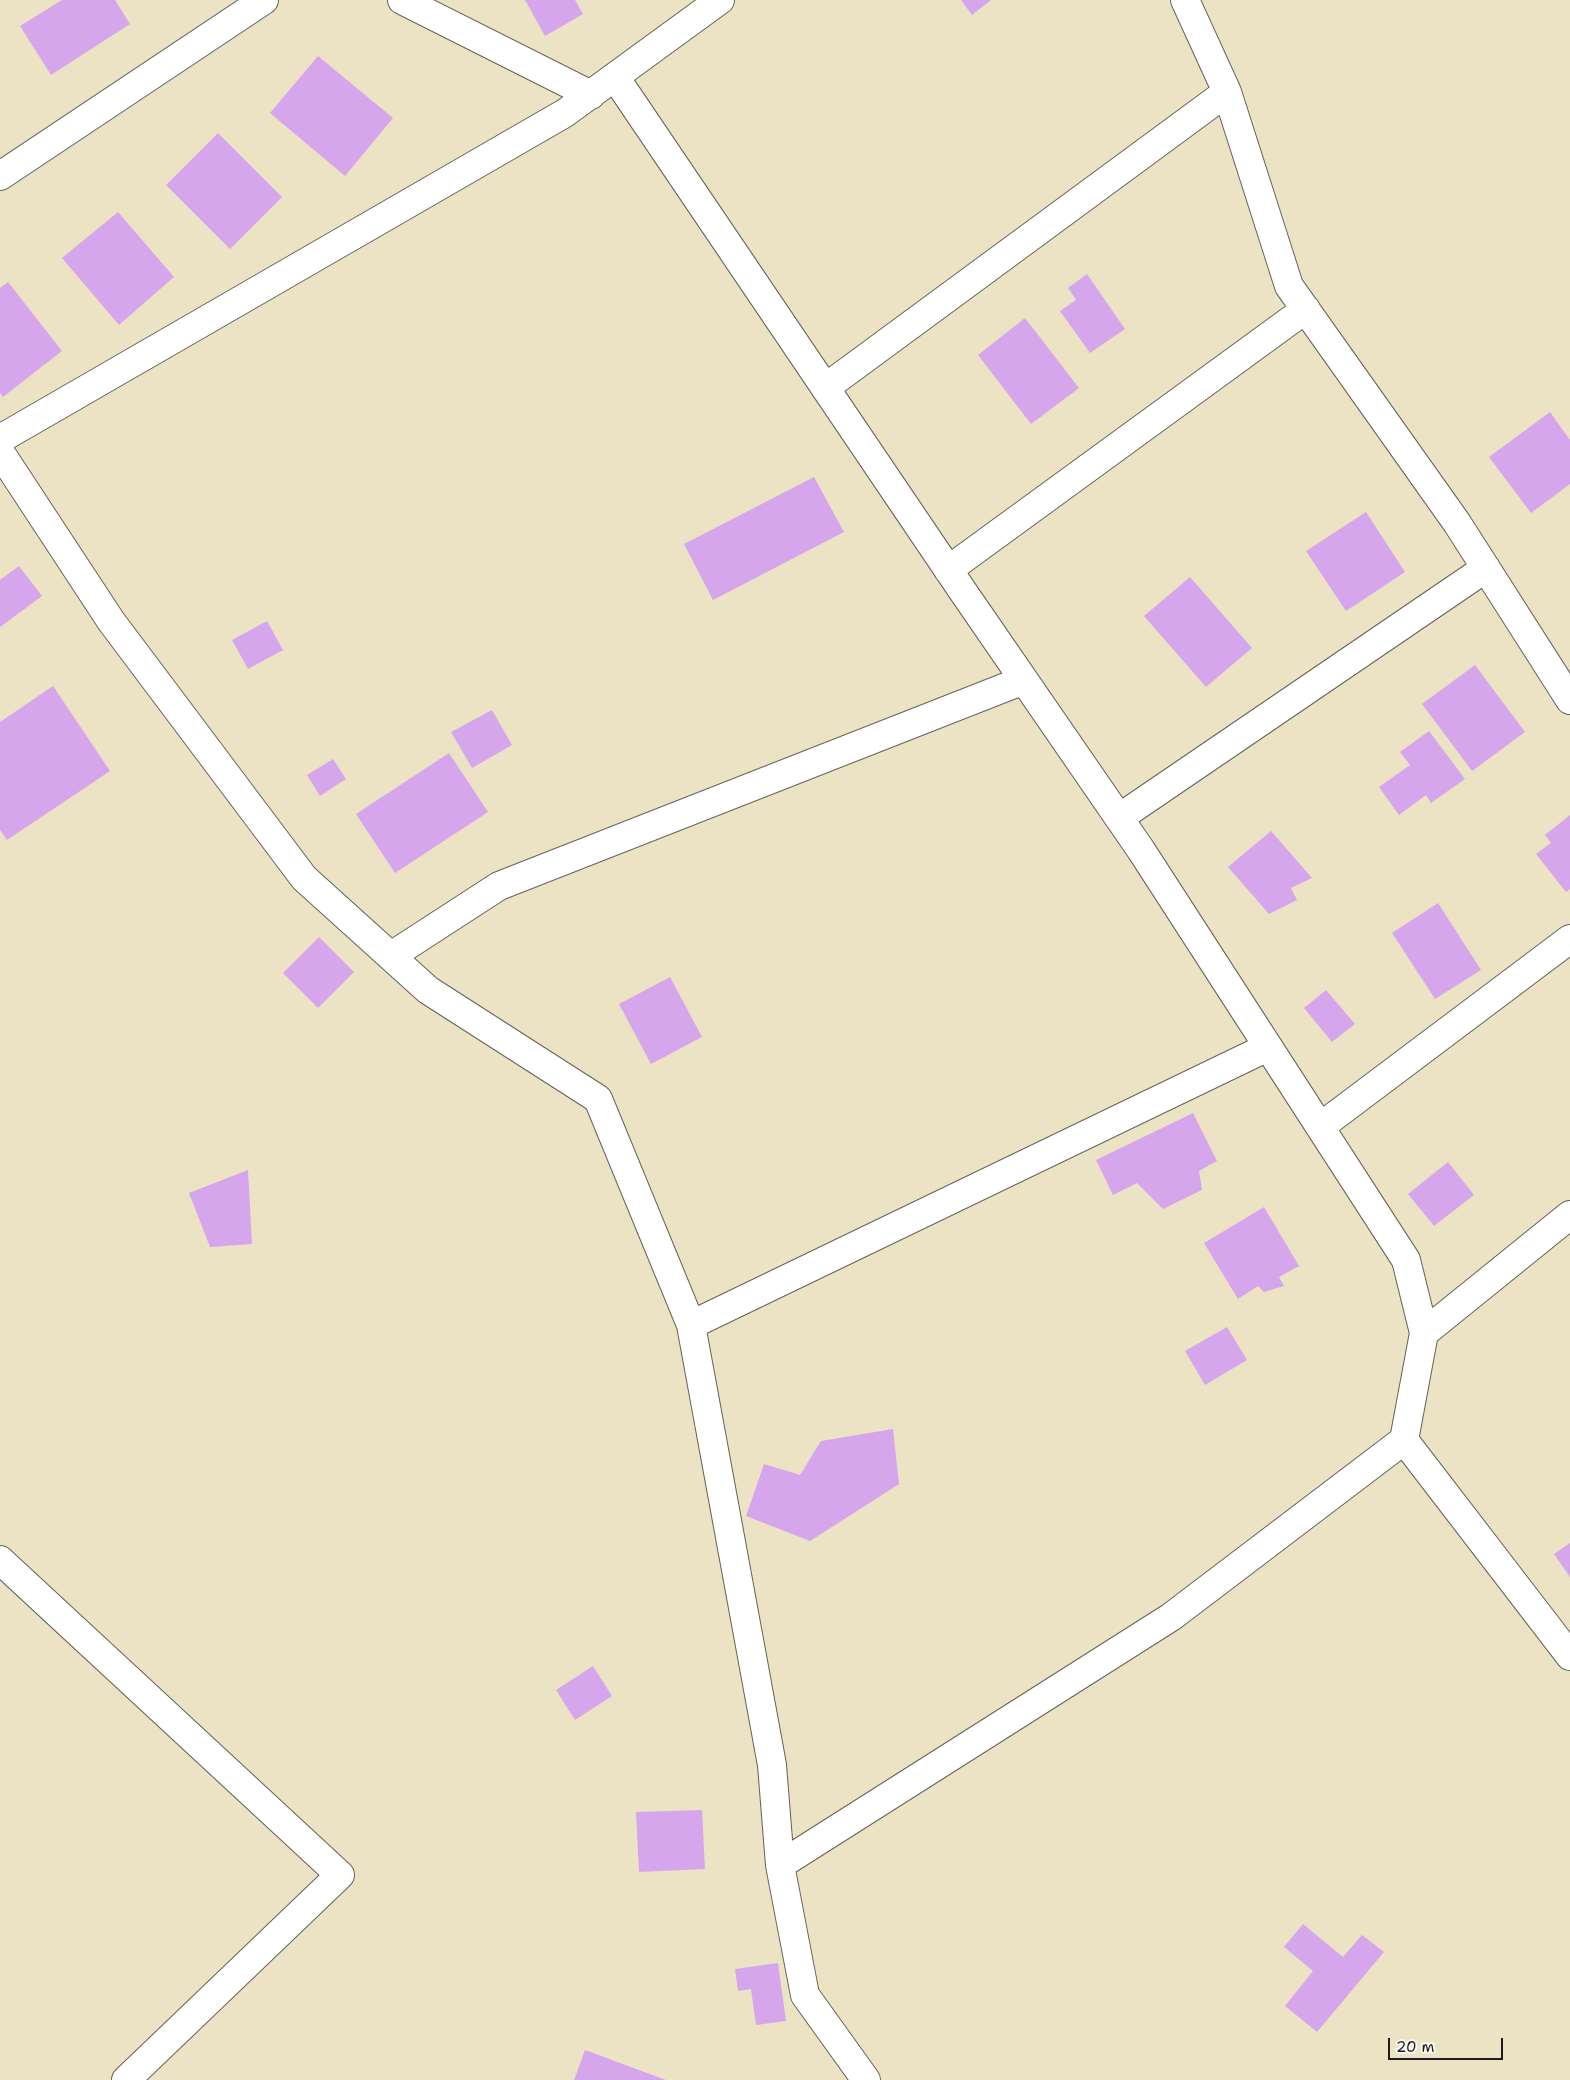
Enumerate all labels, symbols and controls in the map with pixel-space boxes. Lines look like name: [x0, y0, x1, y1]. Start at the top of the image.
scale bar: [1390, 2028, 1505, 2060]
text: 20 m: [1396, 2037, 1435, 2057]

